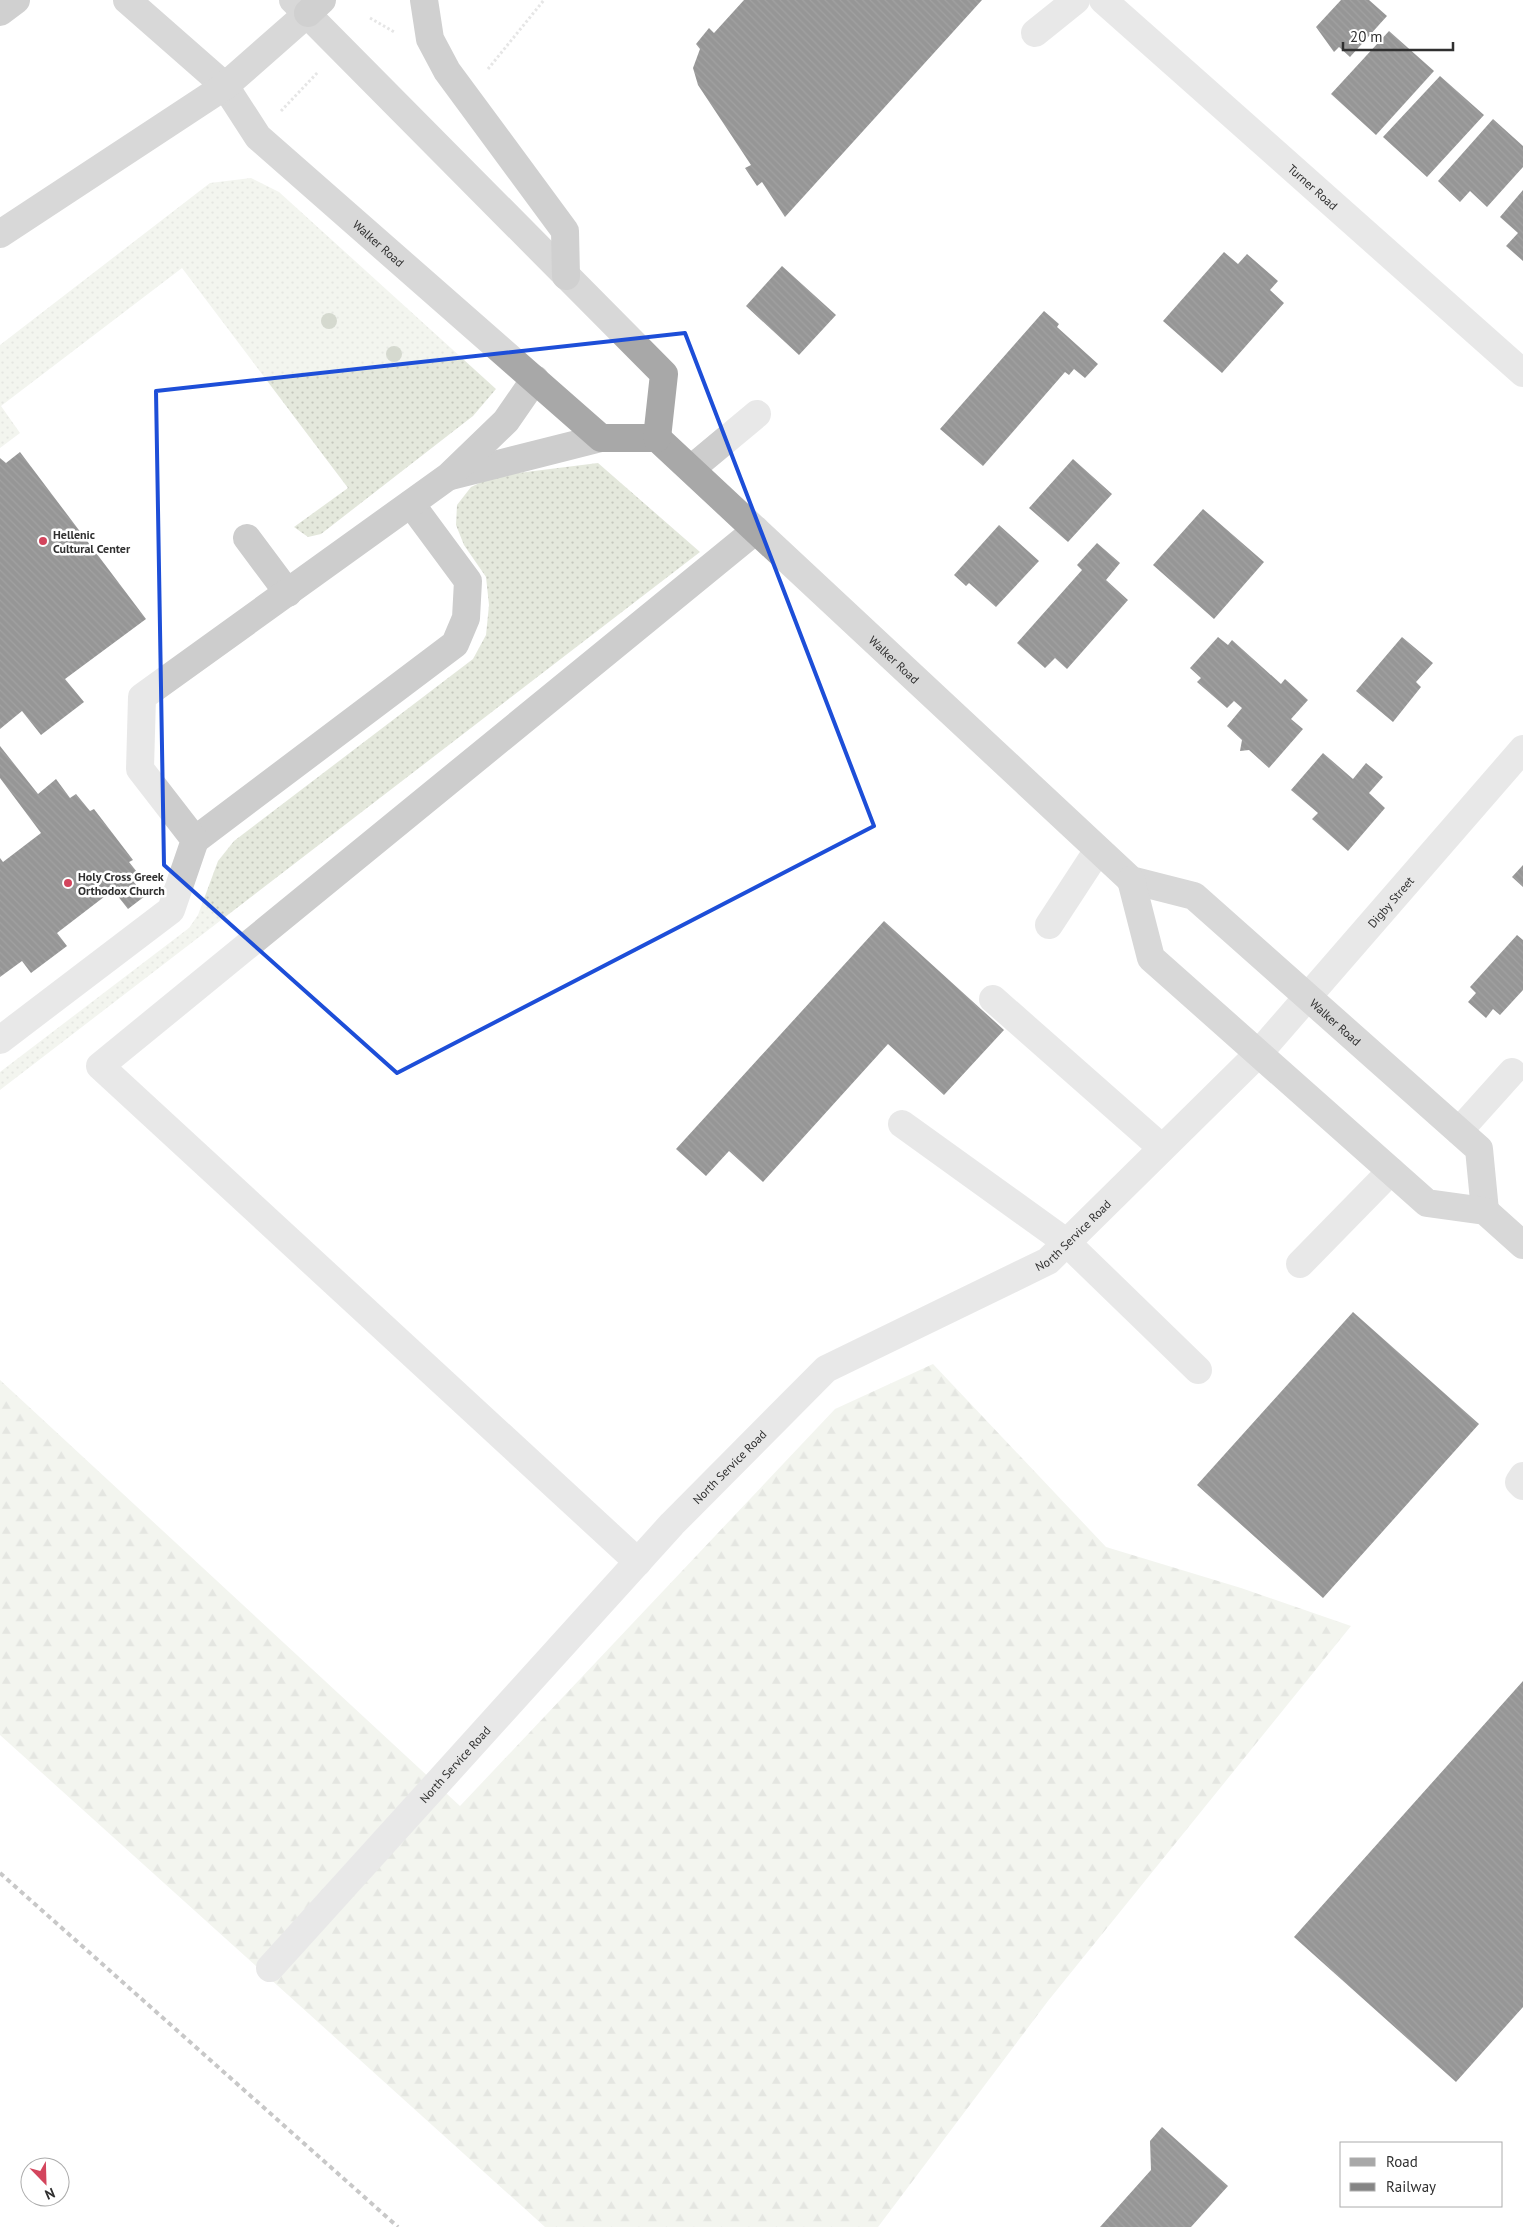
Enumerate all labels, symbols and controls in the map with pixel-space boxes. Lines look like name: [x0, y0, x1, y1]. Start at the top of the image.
scale bar: [1343, 20, 1453, 52]
text: 20 m: [1350, 27, 1383, 46]
street label: Turner Road: [1285, 161, 1341, 213]
street label: Walker Road: [350, 217, 408, 270]
place label: Hellenic Cultural Center: [53, 527, 131, 556]
marker: Hellenic Cultural Center: [37, 535, 49, 547]
street label: Walker Road: [866, 632, 923, 686]
place label: Holy Cross Greek Orthodox Church: [78, 869, 165, 898]
street label: Digby Street: [1364, 873, 1417, 930]
marker: Holy Cross Greek Orthodox Church: [62, 877, 74, 889]
street label: Walker Road: [1307, 995, 1364, 1048]
street label: North Service Road: [1033, 1196, 1114, 1274]
street label: North Service Road: [689, 1426, 769, 1507]
street label: North Service Road: [416, 1723, 493, 1806]
legend: [1340, 2142, 1503, 2207]
text: Road: [1386, 2152, 1418, 2171]
north arrow: [20, 2157, 70, 2207]
text: Railway: [1386, 2177, 1436, 2196]
text: N: [42, 2184, 58, 2204]

